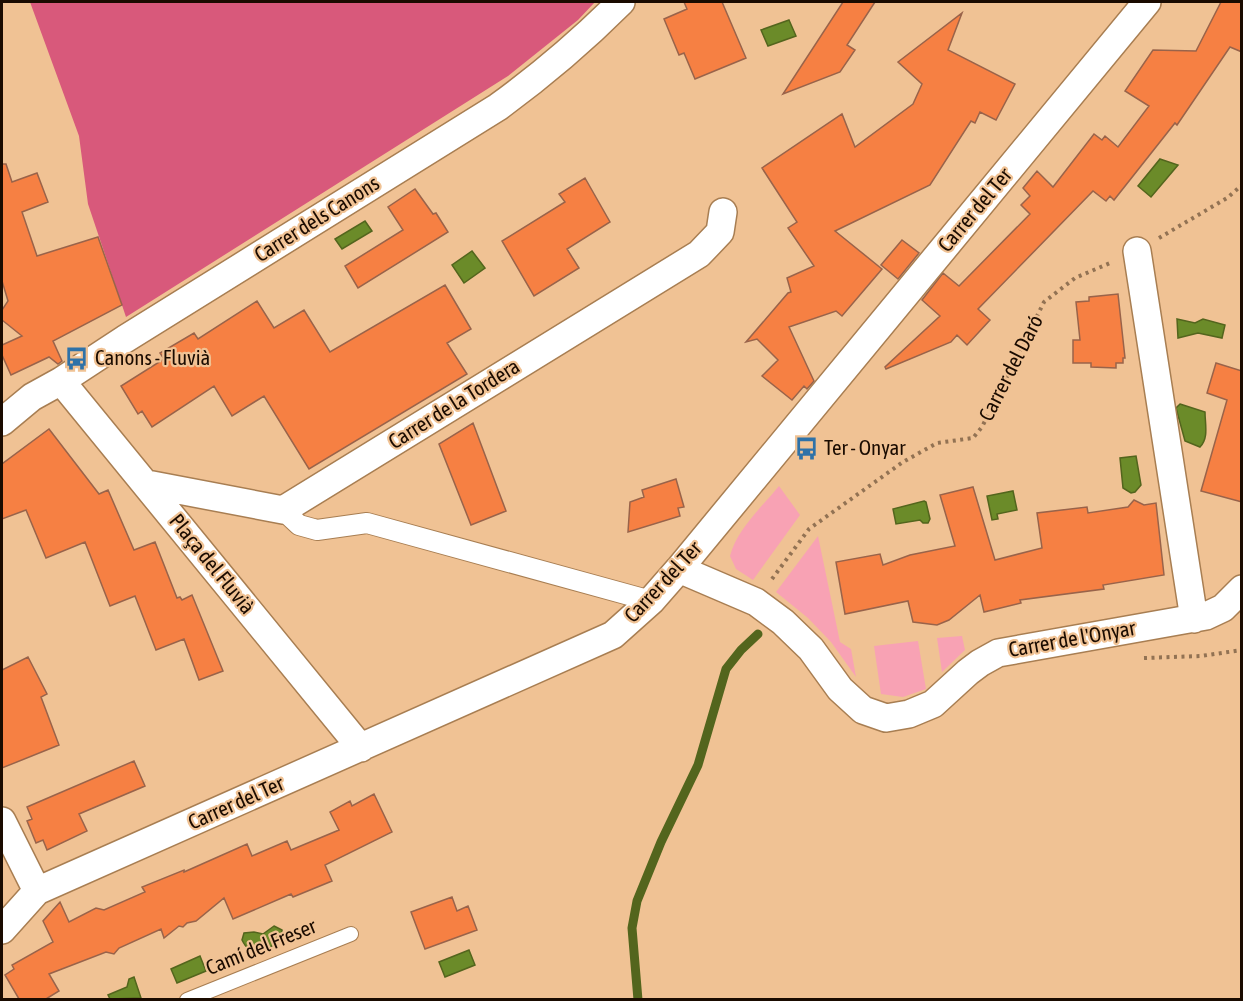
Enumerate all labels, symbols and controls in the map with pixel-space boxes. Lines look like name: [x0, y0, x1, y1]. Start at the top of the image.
street label: Carrer del Ter: [932, 162, 1017, 256]
street label: Carrer dels Canons: [250, 170, 383, 266]
street label: Carrer del Daró: [973, 311, 1047, 425]
bus stop icon: Canons - Fluvià: [64, 345, 90, 371]
place label: Canons - Fluvià: [95, 345, 210, 369]
street label: Carrer de la Tordera: [384, 353, 523, 453]
bus stop icon: Ter - Onyar: [793, 435, 819, 461]
place label: Ter - Onyar: [824, 435, 906, 459]
street label: Plaça del Fluvià: [165, 509, 260, 618]
street label: Carrer del Ter: [619, 535, 706, 627]
street label: Carrer de l'Onyar: [1006, 615, 1138, 661]
street label: Carrer del Ter: [184, 770, 288, 834]
street label: Camí del Freser: [202, 913, 320, 979]

